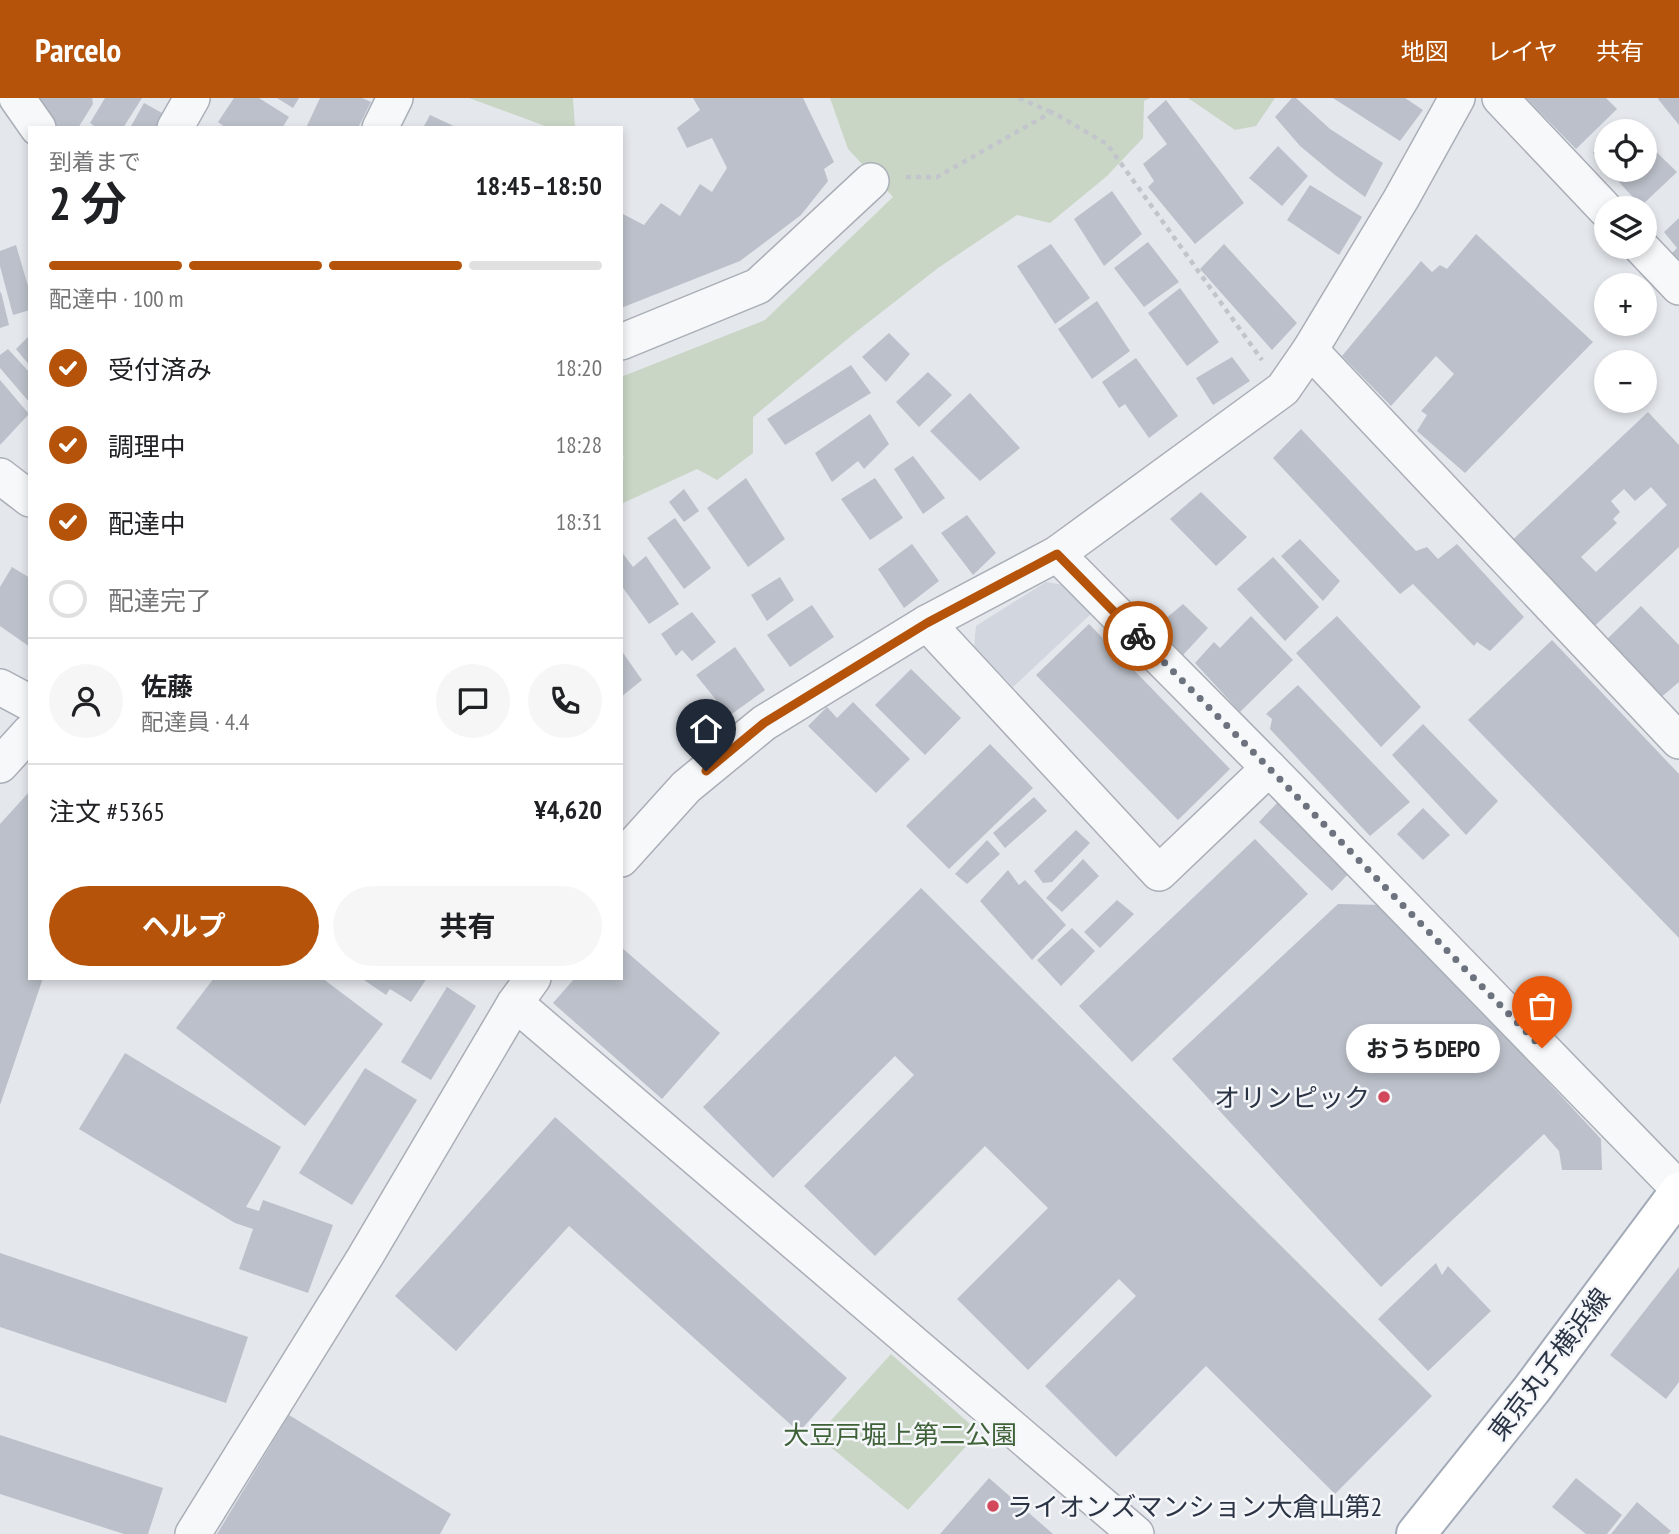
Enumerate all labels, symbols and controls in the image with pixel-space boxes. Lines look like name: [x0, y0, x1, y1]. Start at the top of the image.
text: Parcelo: [35, 28, 121, 71]
text: 地図: [1401, 36, 1449, 67]
text: レイヤ: [1487, 36, 1558, 67]
text: 共有: [1596, 36, 1644, 67]
map controls: [1594, 119, 1657, 413]
button: locate: [1594, 119, 1657, 182]
text: 到着まで: [49, 147, 141, 176]
text: 18:45–18:50: [475, 169, 602, 202]
text: 2 分: [49, 173, 126, 233]
button: layers: [1594, 196, 1657, 259]
button: +: [1594, 273, 1657, 336]
text: 配達中 · 100 m: [49, 284, 184, 313]
icon: check: [49, 349, 87, 387]
button: −: [1594, 350, 1657, 413]
text: 受付済み: [108, 353, 212, 386]
text: 18:20: [556, 353, 602, 382]
icon: check: [49, 426, 87, 464]
text: 調理中: [108, 430, 186, 463]
text: 18:28: [556, 430, 602, 459]
icon: check: [49, 503, 87, 541]
text: 配達中: [108, 507, 186, 540]
text: 18:31: [556, 507, 602, 536]
text: 配達完了: [108, 584, 212, 617]
courier: [1103, 601, 1173, 671]
icon: bike: [1119, 617, 1157, 655]
button: person: [49, 664, 123, 738]
button: chat: [436, 664, 510, 738]
button: phone: [528, 664, 602, 738]
text: 佐藤: [141, 670, 193, 703]
pin: [676, 699, 736, 771]
text: 配達員 · 4.4: [141, 707, 249, 736]
icon: home: [687, 710, 725, 748]
text: ¥4,620: [534, 793, 602, 826]
text: 注文 #5365: [49, 795, 165, 828]
button: ヘルプ: [49, 886, 319, 966]
button: 共有: [333, 886, 602, 966]
pin: [1512, 976, 1572, 1048]
icon: bag: [1523, 987, 1561, 1025]
callout: おうちDEPO: [1346, 1024, 1500, 1072]
text: おうちDEPO: [1366, 1034, 1480, 1063]
place label: オリンピック: [1214, 1081, 1370, 1114]
marker: オリンピック: [1376, 1089, 1392, 1105]
street label: 東京丸子横浜線: [1481, 1281, 1617, 1447]
park label: 大豆戸堀上第二公園: [783, 1418, 1017, 1451]
place label: ライオンズマンション大倉山第2: [1007, 1490, 1382, 1523]
marker: ライオンズマンション大倉山第2: [985, 1498, 1001, 1514]

